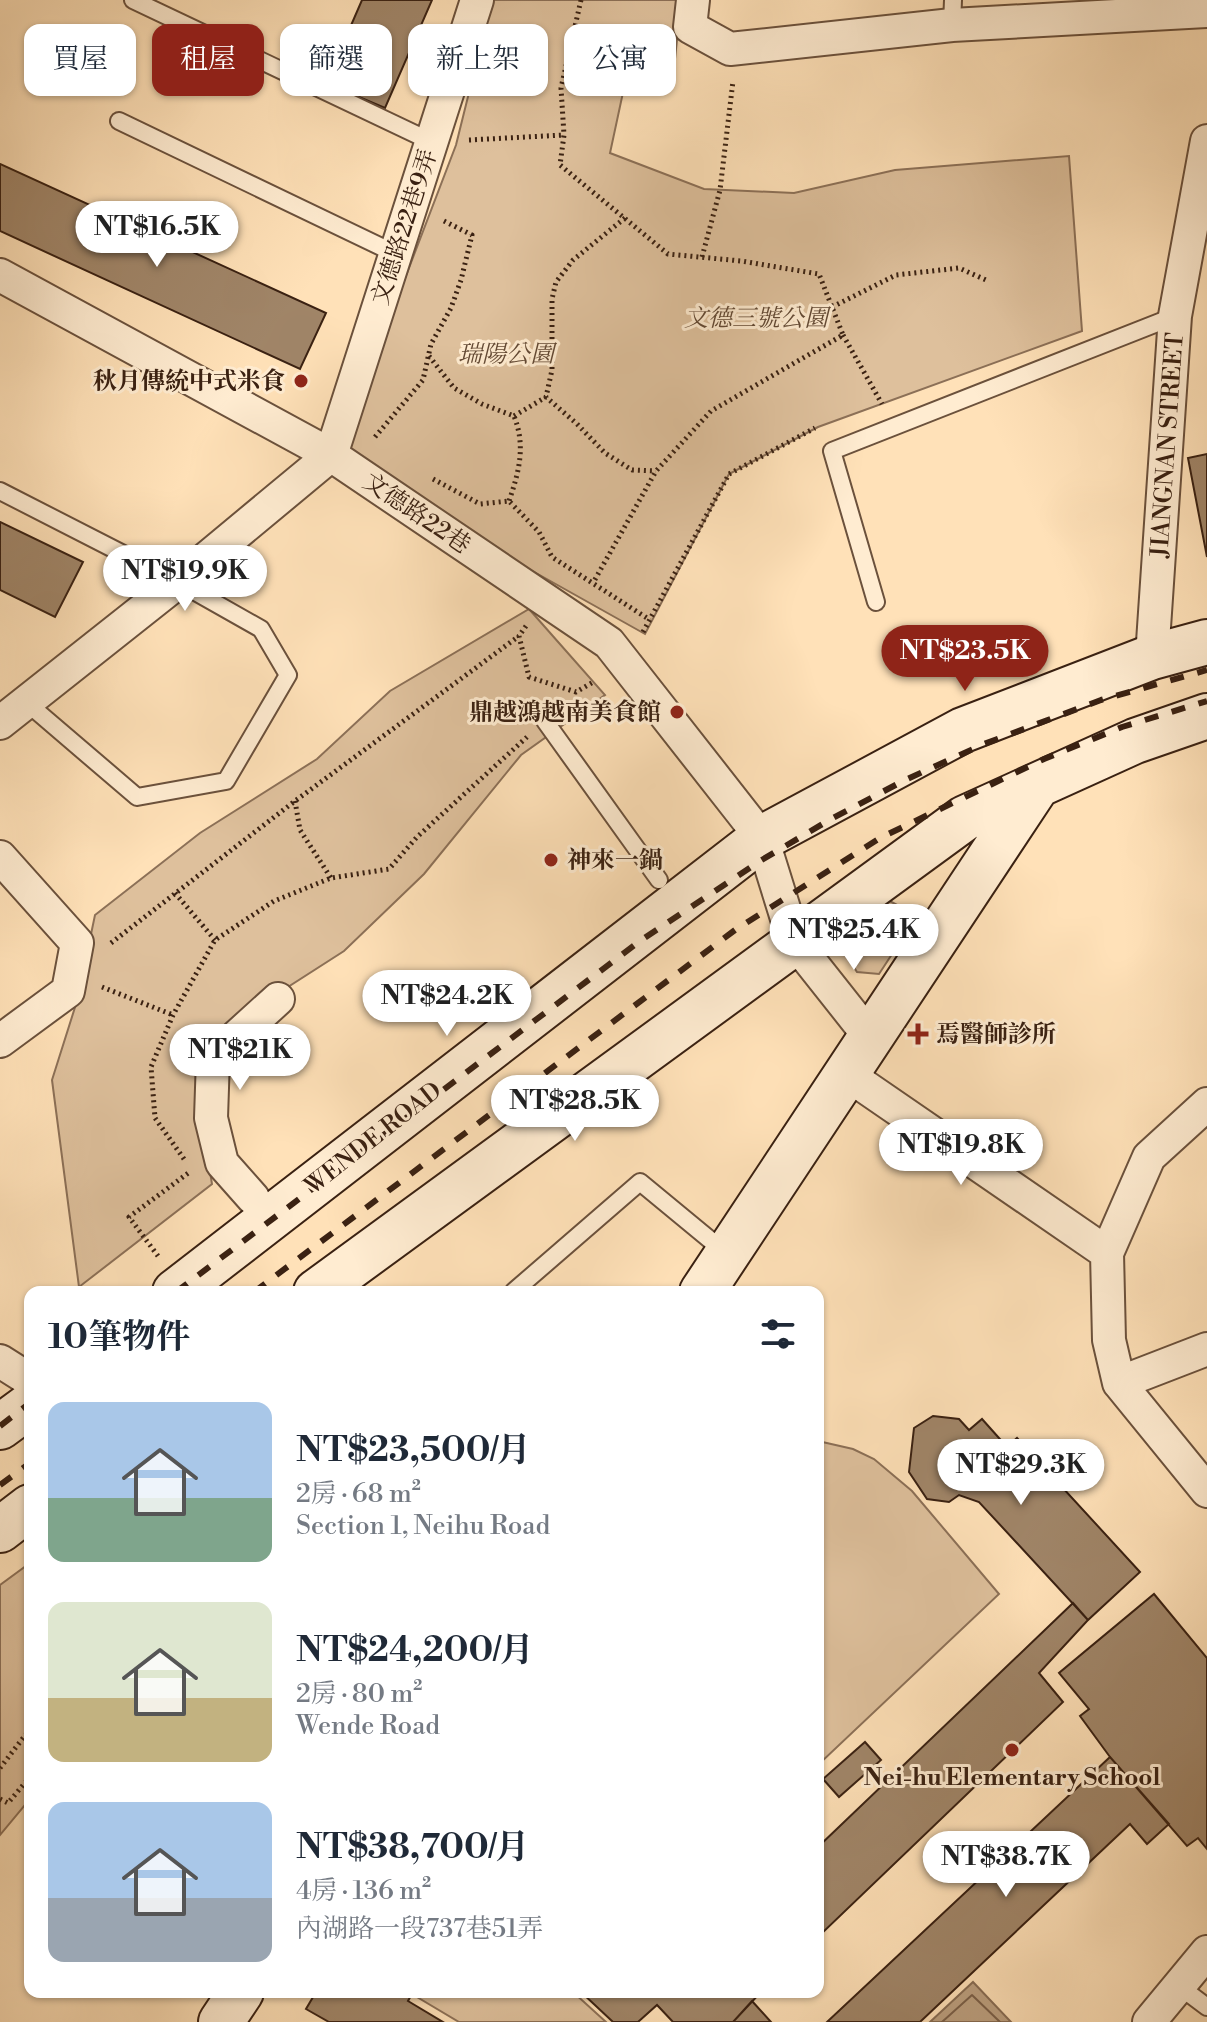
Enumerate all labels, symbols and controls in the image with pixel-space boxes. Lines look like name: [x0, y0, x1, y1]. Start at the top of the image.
chip: 買屋: [24, 24, 136, 96]
chip: 租屋: [152, 24, 264, 96]
chip: 篩選: [280, 24, 392, 96]
chip: 新上架: [408, 24, 548, 96]
chip: 公寓: [564, 24, 676, 96]
street label: 文德路22巷9弄: [366, 146, 444, 309]
pin: NT$16.5K: [74, 201, 240, 269]
text: NT$16.5K: [93, 211, 221, 243]
park label: 文德三號公園: [684, 304, 832, 334]
street label: JIANGNAN STREET: [1145, 331, 1191, 560]
park label: 瑞陽公園: [458, 340, 558, 370]
place label: 秋月傳統中式米食: [93, 367, 285, 397]
marker: 秋月傳統中式米食: [292, 372, 310, 390]
street label: 文德路22巷: [357, 467, 476, 561]
pin: NT$19.9K: [102, 545, 268, 613]
text: NT$19.9K: [121, 555, 249, 587]
pin: NT$23.5K: [882, 625, 1048, 693]
text: NT$23.5K: [899, 635, 1031, 667]
place label: 鼎越鴻越南美食館: [469, 698, 661, 728]
marker: 鼎越鴻越南美食館: [668, 703, 686, 721]
place label: 神來一鍋: [567, 846, 663, 876]
marker: 神來一鍋: [542, 851, 560, 869]
pin: NT$25.4K: [771, 904, 937, 972]
text: NT$25.4K: [788, 914, 920, 946]
pin: NT$24.2K: [364, 970, 530, 1038]
text: NT$24.2K: [380, 980, 514, 1012]
place label: 焉醫師診所: [936, 1020, 1056, 1050]
marker: 焉醫師診所: [907, 1023, 929, 1045]
pin: NT$21K: [175, 1024, 305, 1092]
text: NT$21K: [188, 1034, 292, 1066]
pin: NT$28.5K: [492, 1075, 658, 1143]
street label: WENDE ROAD: [298, 1076, 448, 1202]
text: NT$28.5K: [509, 1085, 641, 1117]
pin: NT$19.8K: [878, 1119, 1044, 1187]
text: NT$19.8K: [897, 1129, 1025, 1161]
icon: filters: [756, 1312, 800, 1356]
text: 10筆物件: [48, 1317, 190, 1359]
text: NT$23,500/月: [296, 1430, 531, 1472]
icon: home: [112, 1434, 208, 1530]
pin: NT$29.3K: [938, 1439, 1104, 1507]
text: NT$29.3K: [955, 1449, 1087, 1481]
text: 2房 · 68 m²: [296, 1478, 421, 1510]
text: Section 1, Neihu Road: [296, 1510, 550, 1542]
text: NT$24,200/月: [296, 1630, 534, 1672]
icon: home: [112, 1634, 208, 1730]
text: 2房 · 80 m²: [296, 1678, 422, 1710]
text: Wende Road: [296, 1710, 440, 1742]
marker: Nei-hu Elementary School: [1003, 1741, 1021, 1759]
place label: Nei-hu Elementary School: [864, 1763, 1160, 1793]
text: NT$38,700/月: [296, 1827, 529, 1869]
pin: NT$38.7K: [923, 1831, 1089, 1899]
icon: home: [112, 1834, 208, 1930]
text: NT$38.7K: [941, 1841, 1071, 1873]
text: 4房 · 136 m²: [296, 1875, 431, 1907]
text: 內湖路一段737巷51弄: [296, 1913, 543, 1945]

